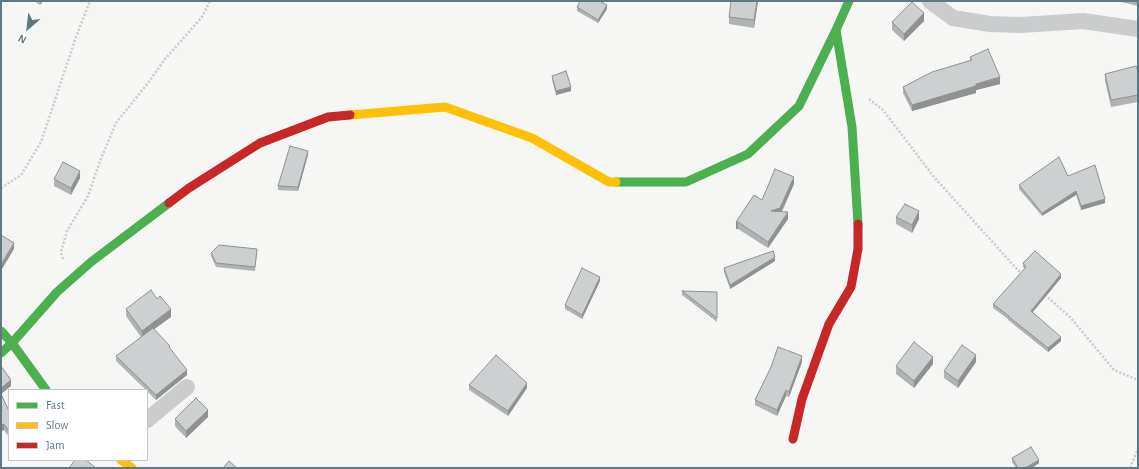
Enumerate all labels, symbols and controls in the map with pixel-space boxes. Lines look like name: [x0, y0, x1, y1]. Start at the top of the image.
north arrow: [8, 8, 48, 48]
text: N: [16, 32, 28, 46]
legend: [8, 389, 148, 461]
text: Fast: [46, 399, 65, 411]
text: Slow: [46, 419, 68, 431]
text: Jam: [46, 439, 65, 451]

